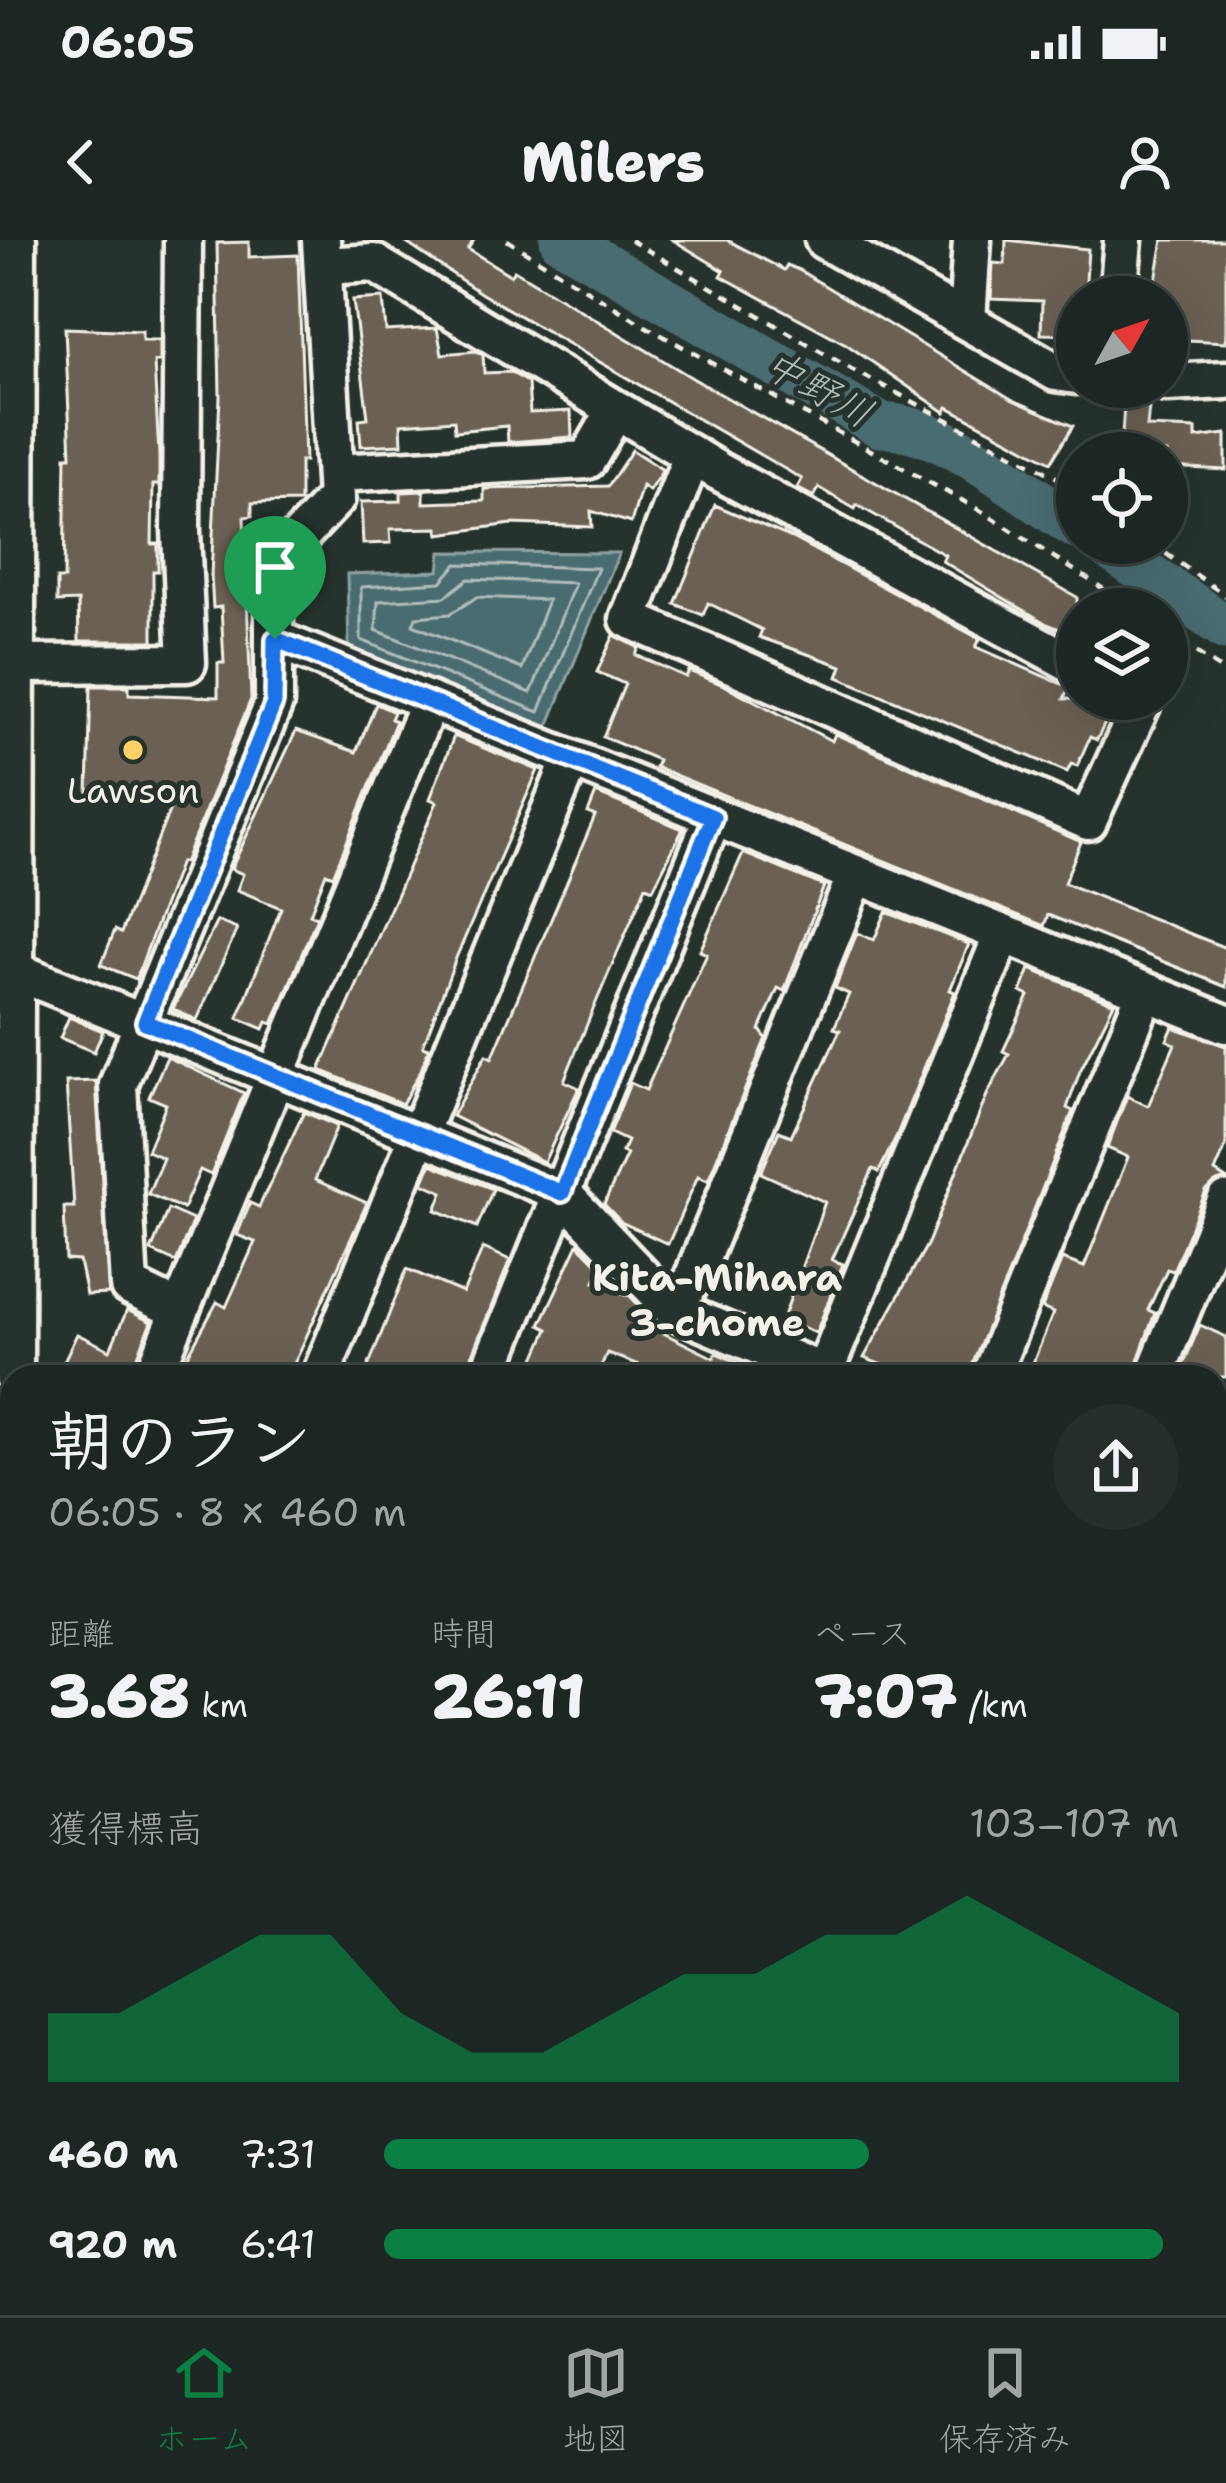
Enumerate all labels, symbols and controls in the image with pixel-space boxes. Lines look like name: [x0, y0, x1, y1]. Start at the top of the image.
text: 06:05: [60, 12, 195, 72]
text: Milers: [521, 126, 705, 198]
icon: back: [48, 129, 114, 195]
icon: person: [1112, 129, 1178, 195]
north arrow: [1056, 276, 1188, 408]
map controls: [1056, 276, 1188, 720]
water label: 中野川: [755, 337, 883, 439]
button: locate: [1056, 432, 1188, 564]
pin: [224, 516, 326, 639]
icon: arrive: [242, 534, 308, 600]
button: layers: [1056, 588, 1188, 720]
marker: Lawson: [120, 737, 146, 763]
place label: Lawson: [67, 766, 199, 815]
district label: Kita-Mihara 3-chome: [592, 1251, 842, 1348]
text: 朝のラン: [48, 1397, 312, 1485]
button: share: [1053, 1404, 1179, 1530]
text: 06:05 · 8 × 460 m: [48, 1486, 406, 1538]
text: 距離: [48, 1611, 114, 1656]
text: 時間: [431, 1611, 497, 1656]
text: ペース: [814, 1611, 911, 1656]
text: 3.68: [48, 1656, 190, 1736]
text: 26:11: [431, 1656, 585, 1736]
text: 7:07: [814, 1656, 957, 1736]
text: km: [190, 1683, 248, 1728]
text: /km: [957, 1683, 1028, 1728]
text: 103–107 m: [969, 1797, 1179, 1849]
text: 獲得標高: [48, 1802, 204, 1854]
text: 460 m: [48, 2128, 178, 2180]
text: 7:31: [240, 2128, 316, 2180]
text: 920 m: [48, 2218, 177, 2270]
text: 6:41: [240, 2218, 316, 2270]
tab: ホーム: [155, 2340, 253, 2461]
tab: 地図: [563, 2340, 629, 2461]
tab: 保存済み: [939, 2340, 1071, 2461]

